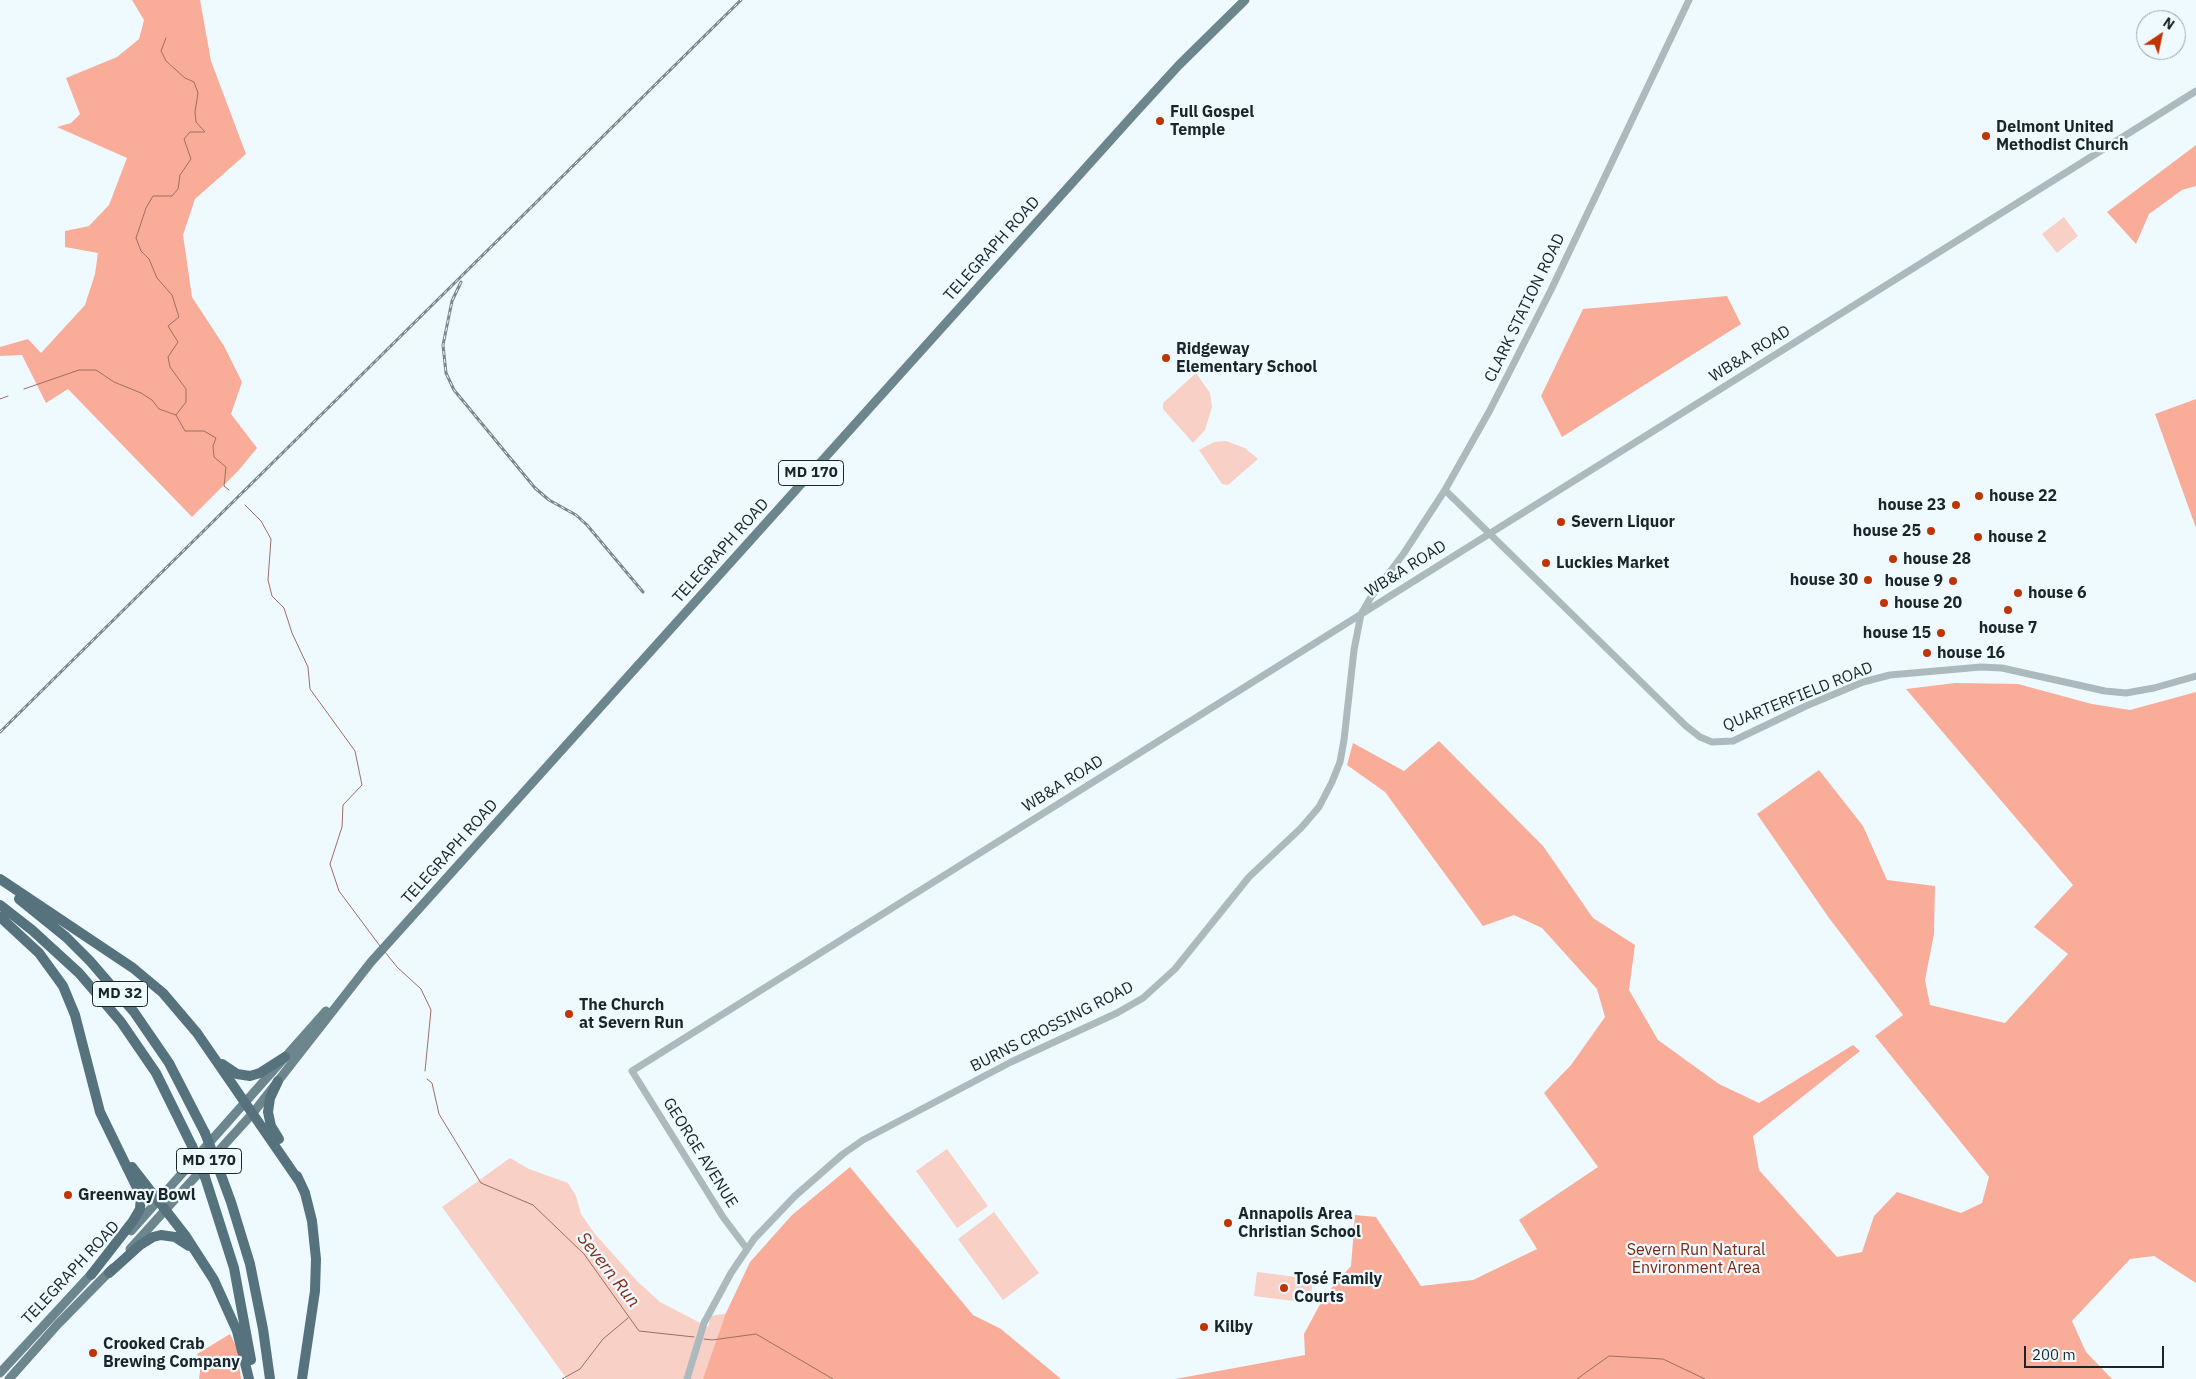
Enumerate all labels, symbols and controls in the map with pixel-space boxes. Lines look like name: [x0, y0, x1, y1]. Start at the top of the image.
north arrow: [2136, 10, 2186, 60]
text: N: [2160, 13, 2178, 34]
place label: Full Gospel Temple: [1170, 102, 1254, 140]
marker: Full Gospel Temple: [1154, 115, 1166, 127]
place label: Delmont United Methodist Church: [1996, 117, 2129, 155]
marker: Delmont United Methodist Church: [1980, 130, 1992, 142]
street label: TELEGRAPH ROAD: [940, 193, 1044, 305]
street label: CLARK STATION ROAD: [1481, 230, 1569, 386]
street label: WB&A ROAD: [1706, 321, 1794, 387]
place label: Ridgeway Elementary School: [1176, 339, 1317, 377]
marker: Ridgeway Elementary School: [1160, 352, 1172, 364]
road number: MD 170: [778, 460, 844, 486]
place label: house 22: [1989, 486, 2057, 506]
marker: house 22: [1973, 490, 1985, 502]
street label: TELEGRAPH ROAD: [669, 495, 773, 607]
place label: house 23: [1878, 495, 1946, 515]
marker: house 23: [1950, 499, 1962, 511]
place label: Severn Liquor: [1571, 512, 1675, 532]
marker: Severn Liquor: [1555, 516, 1567, 528]
place label: house 25: [1853, 521, 1921, 541]
marker: house 25: [1925, 525, 1937, 537]
place label: house 2: [1988, 527, 2047, 547]
marker: house 2: [1972, 531, 1984, 543]
street label: WB&A ROAD: [1362, 536, 1450, 602]
place label: house 28: [1903, 549, 1971, 569]
place label: Luckies Market: [1556, 553, 1669, 573]
marker: house 28: [1887, 553, 1899, 565]
marker: Luckies Market: [1540, 557, 1552, 569]
place label: house 30: [1790, 570, 1858, 590]
place label: house 9: [1884, 571, 1943, 591]
marker: house 30: [1862, 574, 1874, 586]
marker: house 9: [1947, 575, 1959, 587]
place label: house 6: [2028, 583, 2087, 603]
marker: house 6: [2012, 587, 2024, 599]
place label: house 20: [1894, 593, 1962, 613]
marker: house 20: [1878, 597, 1890, 609]
marker: house 7: [2002, 604, 2014, 616]
place label: house 7: [1979, 618, 2037, 638]
place label: house 15: [1863, 623, 1931, 643]
marker: house 15: [1935, 627, 1947, 639]
place label: house 16: [1937, 643, 2005, 663]
marker: house 16: [1921, 647, 1933, 659]
street label: QUARTERFIELD ROAD: [1720, 658, 1876, 736]
street label: WB&A ROAD: [1019, 751, 1107, 817]
street label: TELEGRAPH ROAD: [398, 796, 502, 908]
street label: BURNS CROSSING ROAD: [967, 977, 1137, 1077]
road number: MD 32: [92, 982, 148, 1006]
place label: The Church at Severn Run: [579, 995, 684, 1033]
marker: The Church at Severn Run: [563, 1008, 575, 1020]
street label: GEORGE AVENUE: [658, 1094, 742, 1212]
road number: MD 170: [176, 1148, 242, 1174]
place label: Greenway Bowl: [78, 1185, 196, 1205]
marker: Greenway Bowl: [62, 1189, 74, 1201]
place label: Annapolis Area Christian School: [1238, 1204, 1361, 1242]
street label: TELEGRAPH ROAD: [18, 1217, 124, 1329]
marker: Annapolis Area Christian School: [1222, 1217, 1234, 1229]
water label: Severn Run: [572, 1228, 644, 1312]
park label: Severn Run Natural Environment Area: [1627, 1240, 1765, 1278]
place label: Tosé Family Courts: [1294, 1269, 1382, 1307]
marker: Tosé Family Courts: [1278, 1282, 1290, 1294]
place label: Kilby: [1214, 1317, 1253, 1337]
marker: Kilby: [1198, 1321, 1210, 1333]
place label: Crooked Crab Brewing Company: [103, 1334, 240, 1372]
scale bar: [2026, 1336, 2166, 1368]
text: 200 m: [2032, 1345, 2076, 1364]
marker: Crooked Crab Brewing Company: [87, 1347, 99, 1359]

